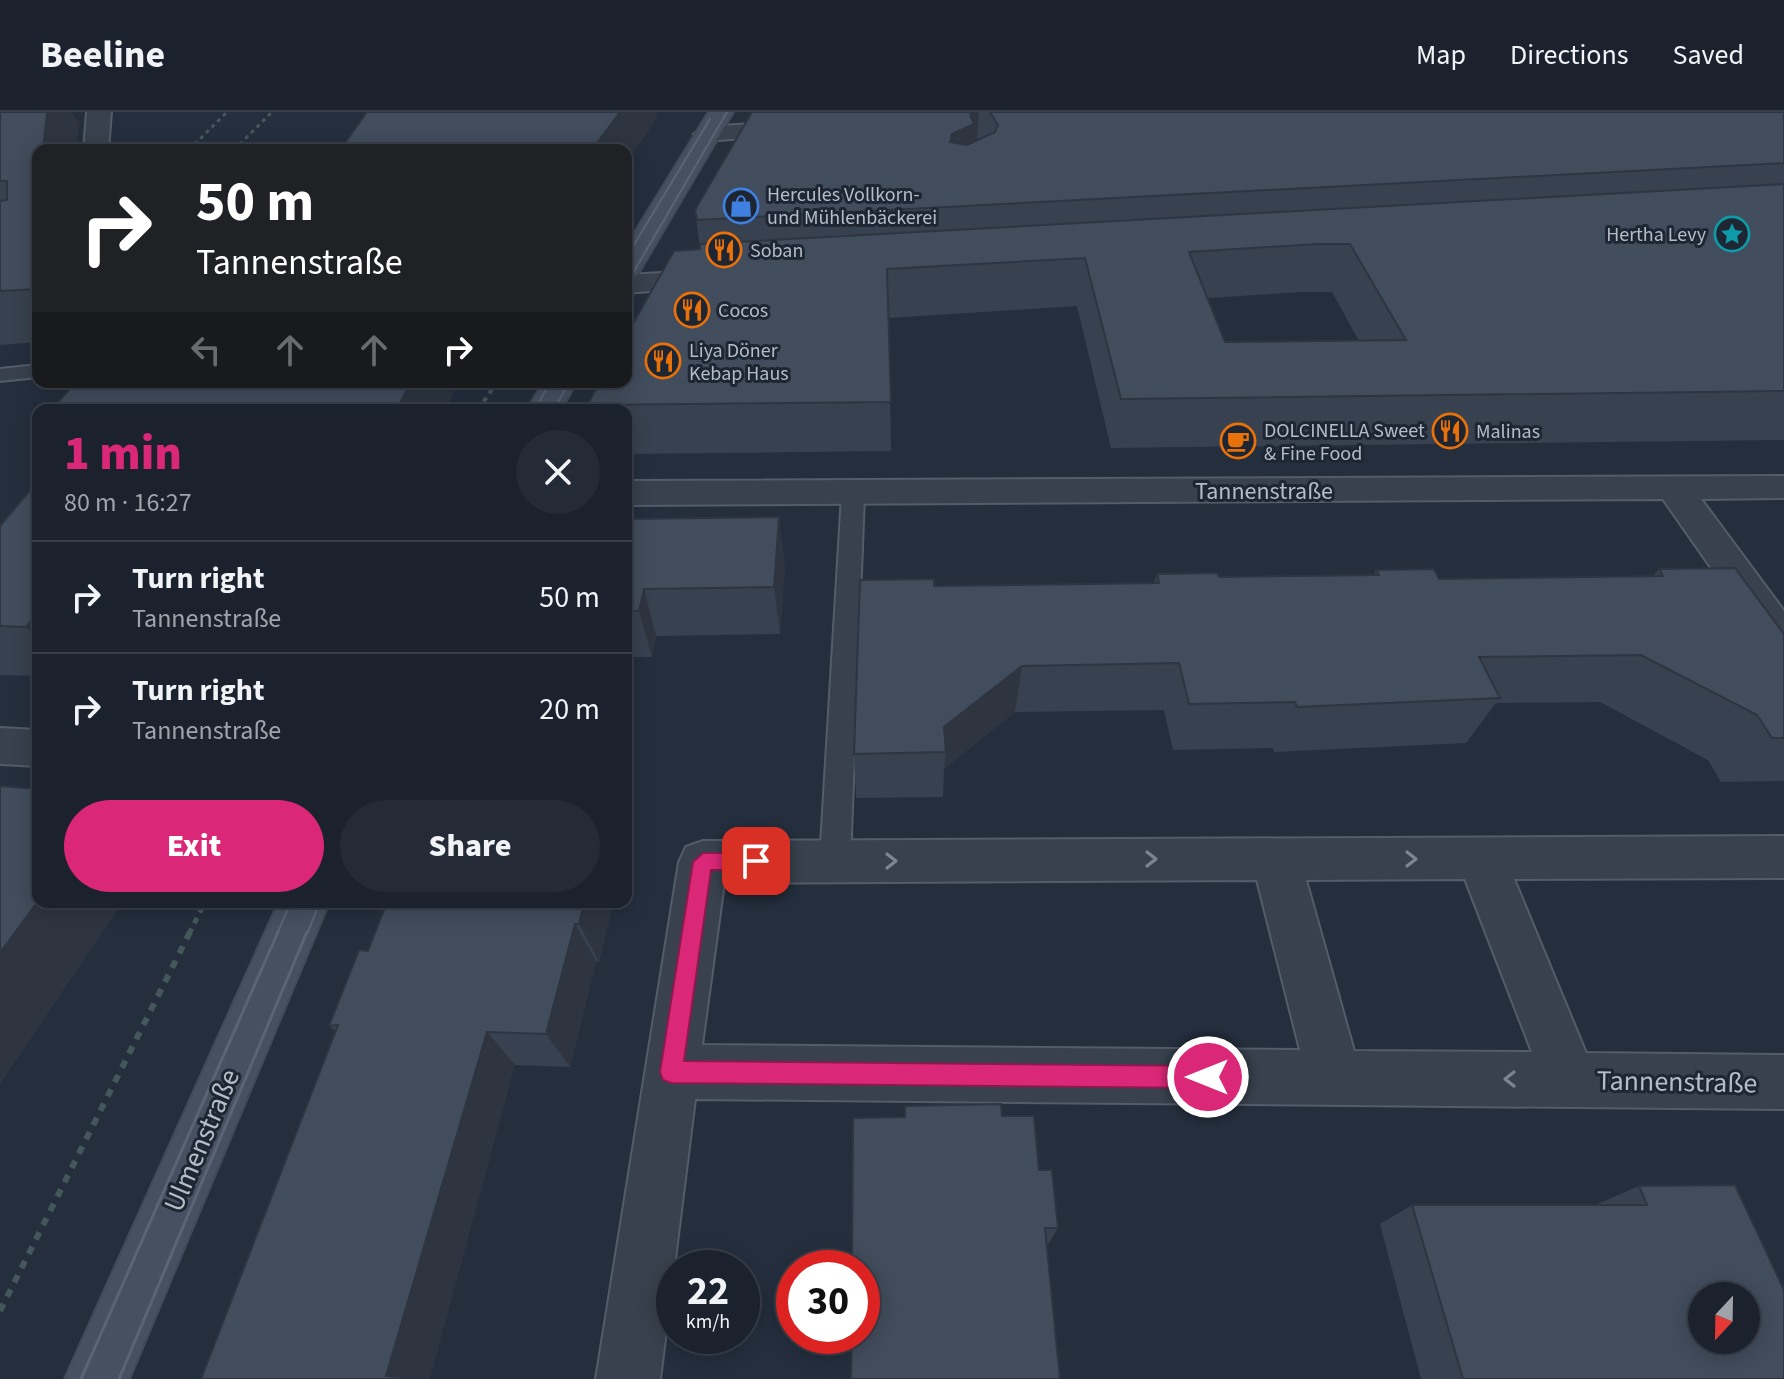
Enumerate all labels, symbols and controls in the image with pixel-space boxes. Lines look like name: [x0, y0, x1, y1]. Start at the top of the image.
text: Beeline: [40, 28, 165, 82]
text: Map: [1416, 35, 1466, 75]
text: Directions: [1510, 35, 1629, 75]
text: Saved: [1673, 35, 1744, 75]
text: 50 m: [196, 163, 314, 242]
icon: right: [64, 176, 168, 280]
place label: Hercules Vollkorn- und Mühlenbäckerei: [767, 181, 937, 232]
shop icon: Hercules Vollkorn- und Mühlenbäckerei: [722, 187, 760, 225]
place icon: Hertha Levy: [1713, 215, 1751, 253]
place label: Hertha Levy: [1606, 221, 1707, 249]
restaurant icon: Soban: [705, 231, 743, 269]
text: Tannenstraße: [196, 237, 403, 288]
place label: Soban: [750, 237, 803, 265]
restaurant icon: Cocos: [673, 291, 711, 329]
place label: Cocos: [718, 297, 768, 325]
icon: left: [184, 328, 228, 372]
icon: ahead: [268, 328, 312, 372]
icon: ahead: [352, 328, 396, 372]
icon: right: [436, 328, 480, 372]
place label: Liya Döner Kebap Haus: [689, 337, 789, 388]
restaurant icon: Liya Döner Kebap Haus: [644, 342, 682, 380]
restaurant icon: Malinas: [1431, 412, 1469, 450]
place label: DOLCINELLA Sweet & Fine Food: [1264, 417, 1425, 468]
place label: Malinas: [1476, 418, 1540, 446]
text: 1 min: [64, 420, 182, 488]
cafe icon: DOLCINELLA Sweet & Fine Food: [1219, 422, 1257, 460]
button: close: [516, 430, 600, 514]
street label: Tannenstraße: [1195, 474, 1333, 509]
text: 80 m · 16:27: [64, 484, 192, 521]
text: Turn right: [132, 557, 264, 600]
icon: right: [64, 575, 108, 619]
text: 50 m: [539, 576, 600, 619]
text: Tannenstraße: [132, 600, 281, 637]
text: Turn right: [132, 669, 264, 712]
icon: right: [64, 687, 108, 731]
text: 20 m: [539, 688, 600, 731]
text: Tannenstraße: [132, 712, 281, 749]
button: Exit: [64, 800, 324, 892]
button: Share: [340, 800, 600, 892]
pin: [722, 827, 790, 895]
icon: arrive: [734, 839, 778, 883]
one-way arrow: [1405, 850, 1418, 867]
one-way arrow: [1145, 851, 1158, 868]
one-way arrow: [885, 852, 898, 870]
position arrow: [1166, 1035, 1250, 1119]
street label: Tannenstraße: [1596, 1061, 1758, 1103]
street label: Ulmenstraße: [154, 1063, 250, 1218]
one-way arrow: [1503, 1070, 1516, 1088]
speed limit sign: 30: [776, 1250, 880, 1354]
text: 22: [687, 1263, 729, 1320]
north arrow: [1688, 1282, 1760, 1354]
map controls: [1688, 1282, 1760, 1354]
text: km/h: [686, 1308, 730, 1336]

